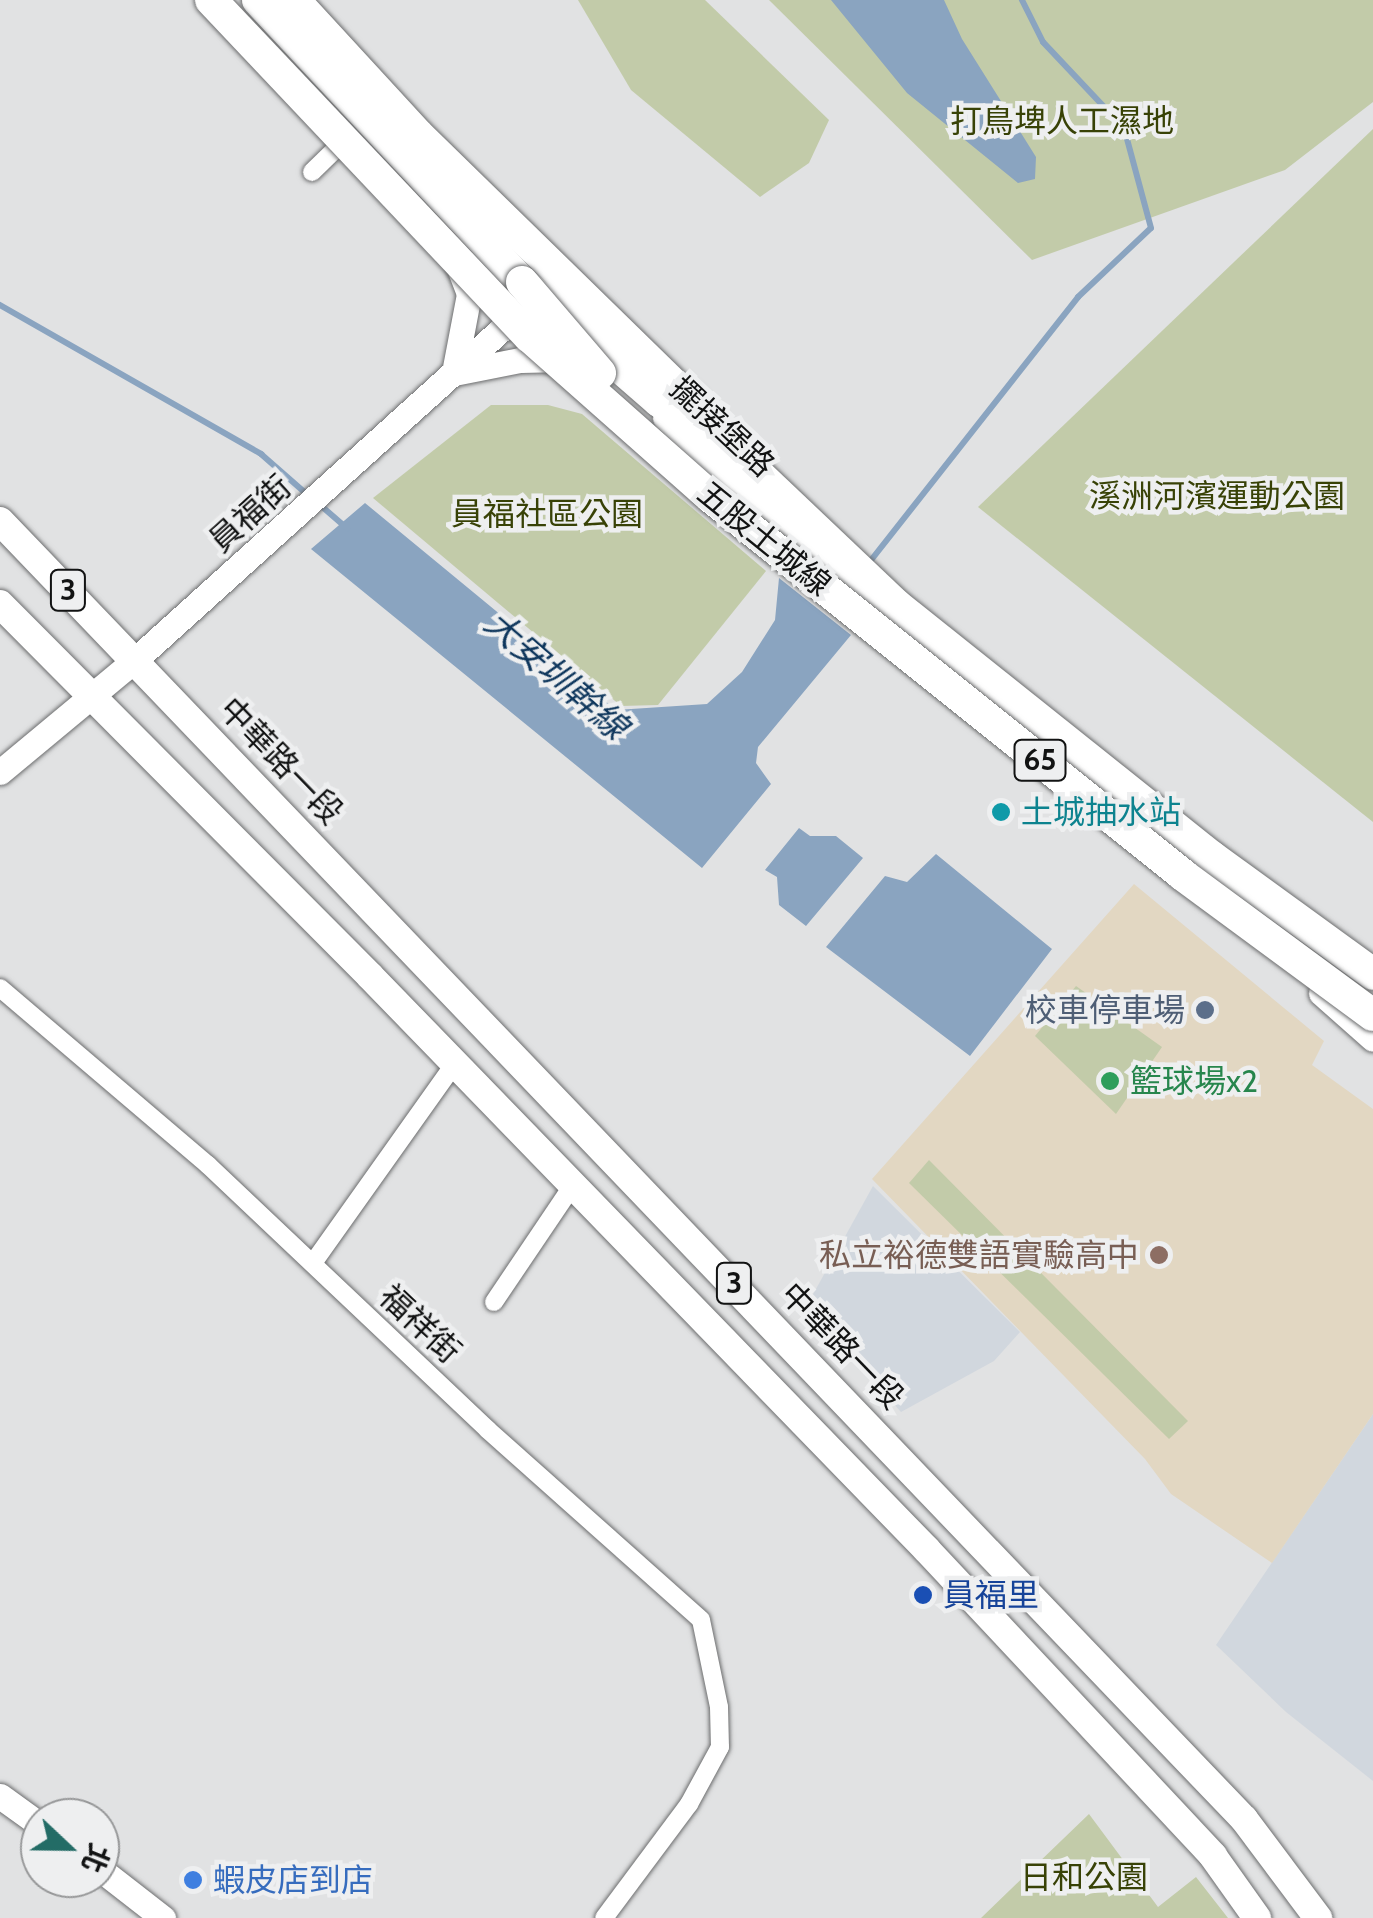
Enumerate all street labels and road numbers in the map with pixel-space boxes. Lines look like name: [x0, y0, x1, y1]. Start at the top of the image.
street label: 擺接堡路: [662, 369, 782, 485]
street label: 員福街: [201, 468, 299, 560]
street label: 五股土城線: [690, 474, 838, 604]
road number: 3: [48, 565, 88, 615]
street label: 中華路一段: [212, 690, 350, 832]
road number: 65: [1012, 735, 1068, 785]
road number: 3: [714, 1258, 754, 1308]
street label: 中華路一段: [773, 1275, 911, 1417]
street label: 福祥街: [372, 1277, 468, 1371]

